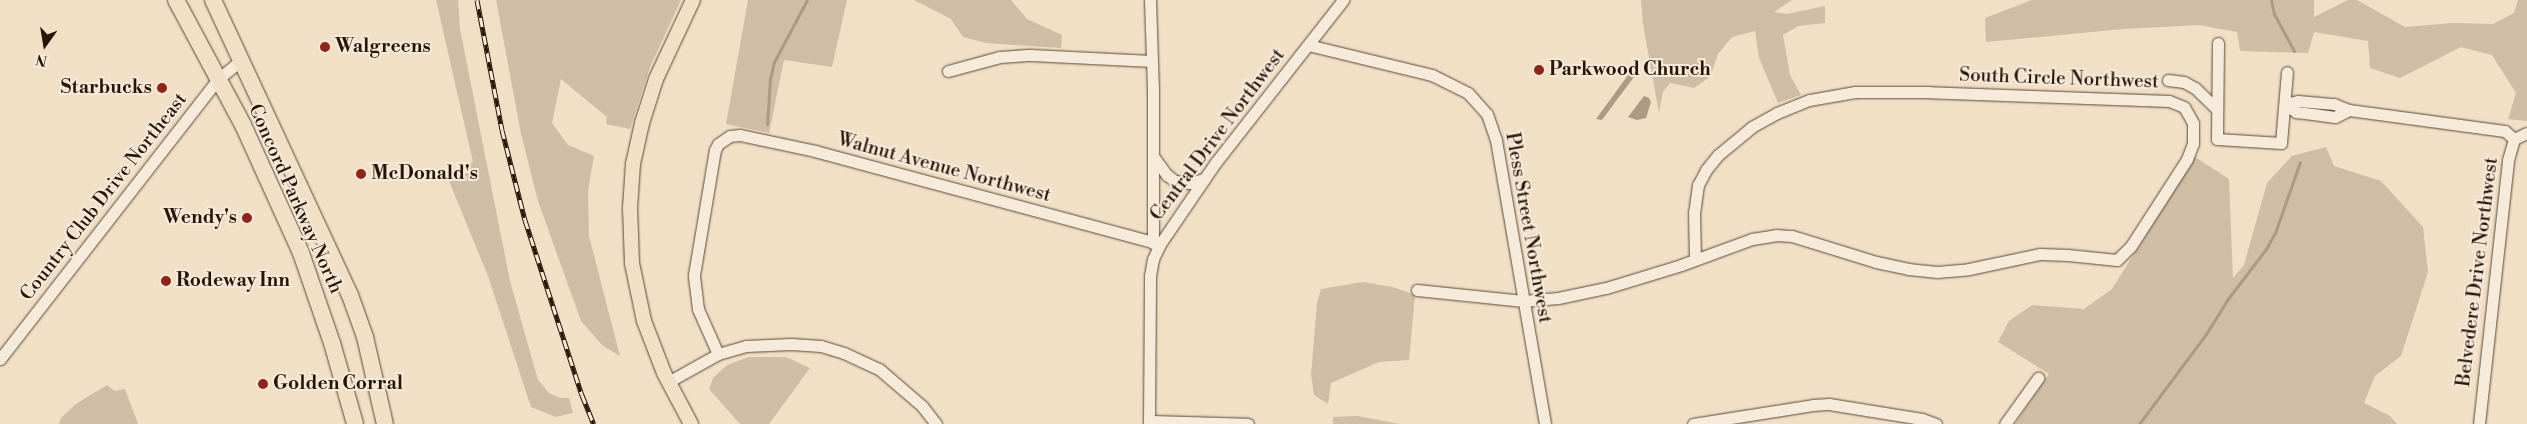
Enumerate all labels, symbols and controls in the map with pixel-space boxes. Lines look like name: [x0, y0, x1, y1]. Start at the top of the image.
north arrow: [20, 20, 70, 70]
place label: Walgreens: [335, 36, 431, 58]
marker: Walgreens: [319, 41, 331, 53]
street label: Central Drive Northwest: [1146, 44, 1290, 226]
text: N: [34, 50, 49, 70]
place label: Parkwood Church: [1549, 59, 1711, 81]
marker: Parkwood Church: [1533, 64, 1545, 76]
street label: South Circle Northwest: [1959, 64, 2159, 94]
place label: Starbucks: [61, 77, 152, 99]
marker: Starbucks: [156, 82, 168, 94]
street label: Country Club Drive Northeast: [16, 89, 192, 305]
street label: Concord Parkway North: [243, 101, 347, 297]
street label: Walnut Avenue Northwest: [835, 129, 1053, 207]
street label: Pless Street Northwest: [1500, 131, 1556, 325]
street label: Belvedere Drive Northwest: [2453, 156, 2503, 388]
place label: McDonald's: [371, 163, 478, 185]
marker: McDonald's: [355, 168, 367, 180]
place label: Wendy's: [163, 207, 237, 229]
marker: Wendy's: [241, 212, 253, 224]
place label: Rodeway Inn: [176, 270, 290, 292]
marker: Rodeway Inn: [160, 275, 172, 287]
place label: Golden Corral: [273, 373, 403, 395]
marker: Golden Corral: [257, 378, 269, 390]

